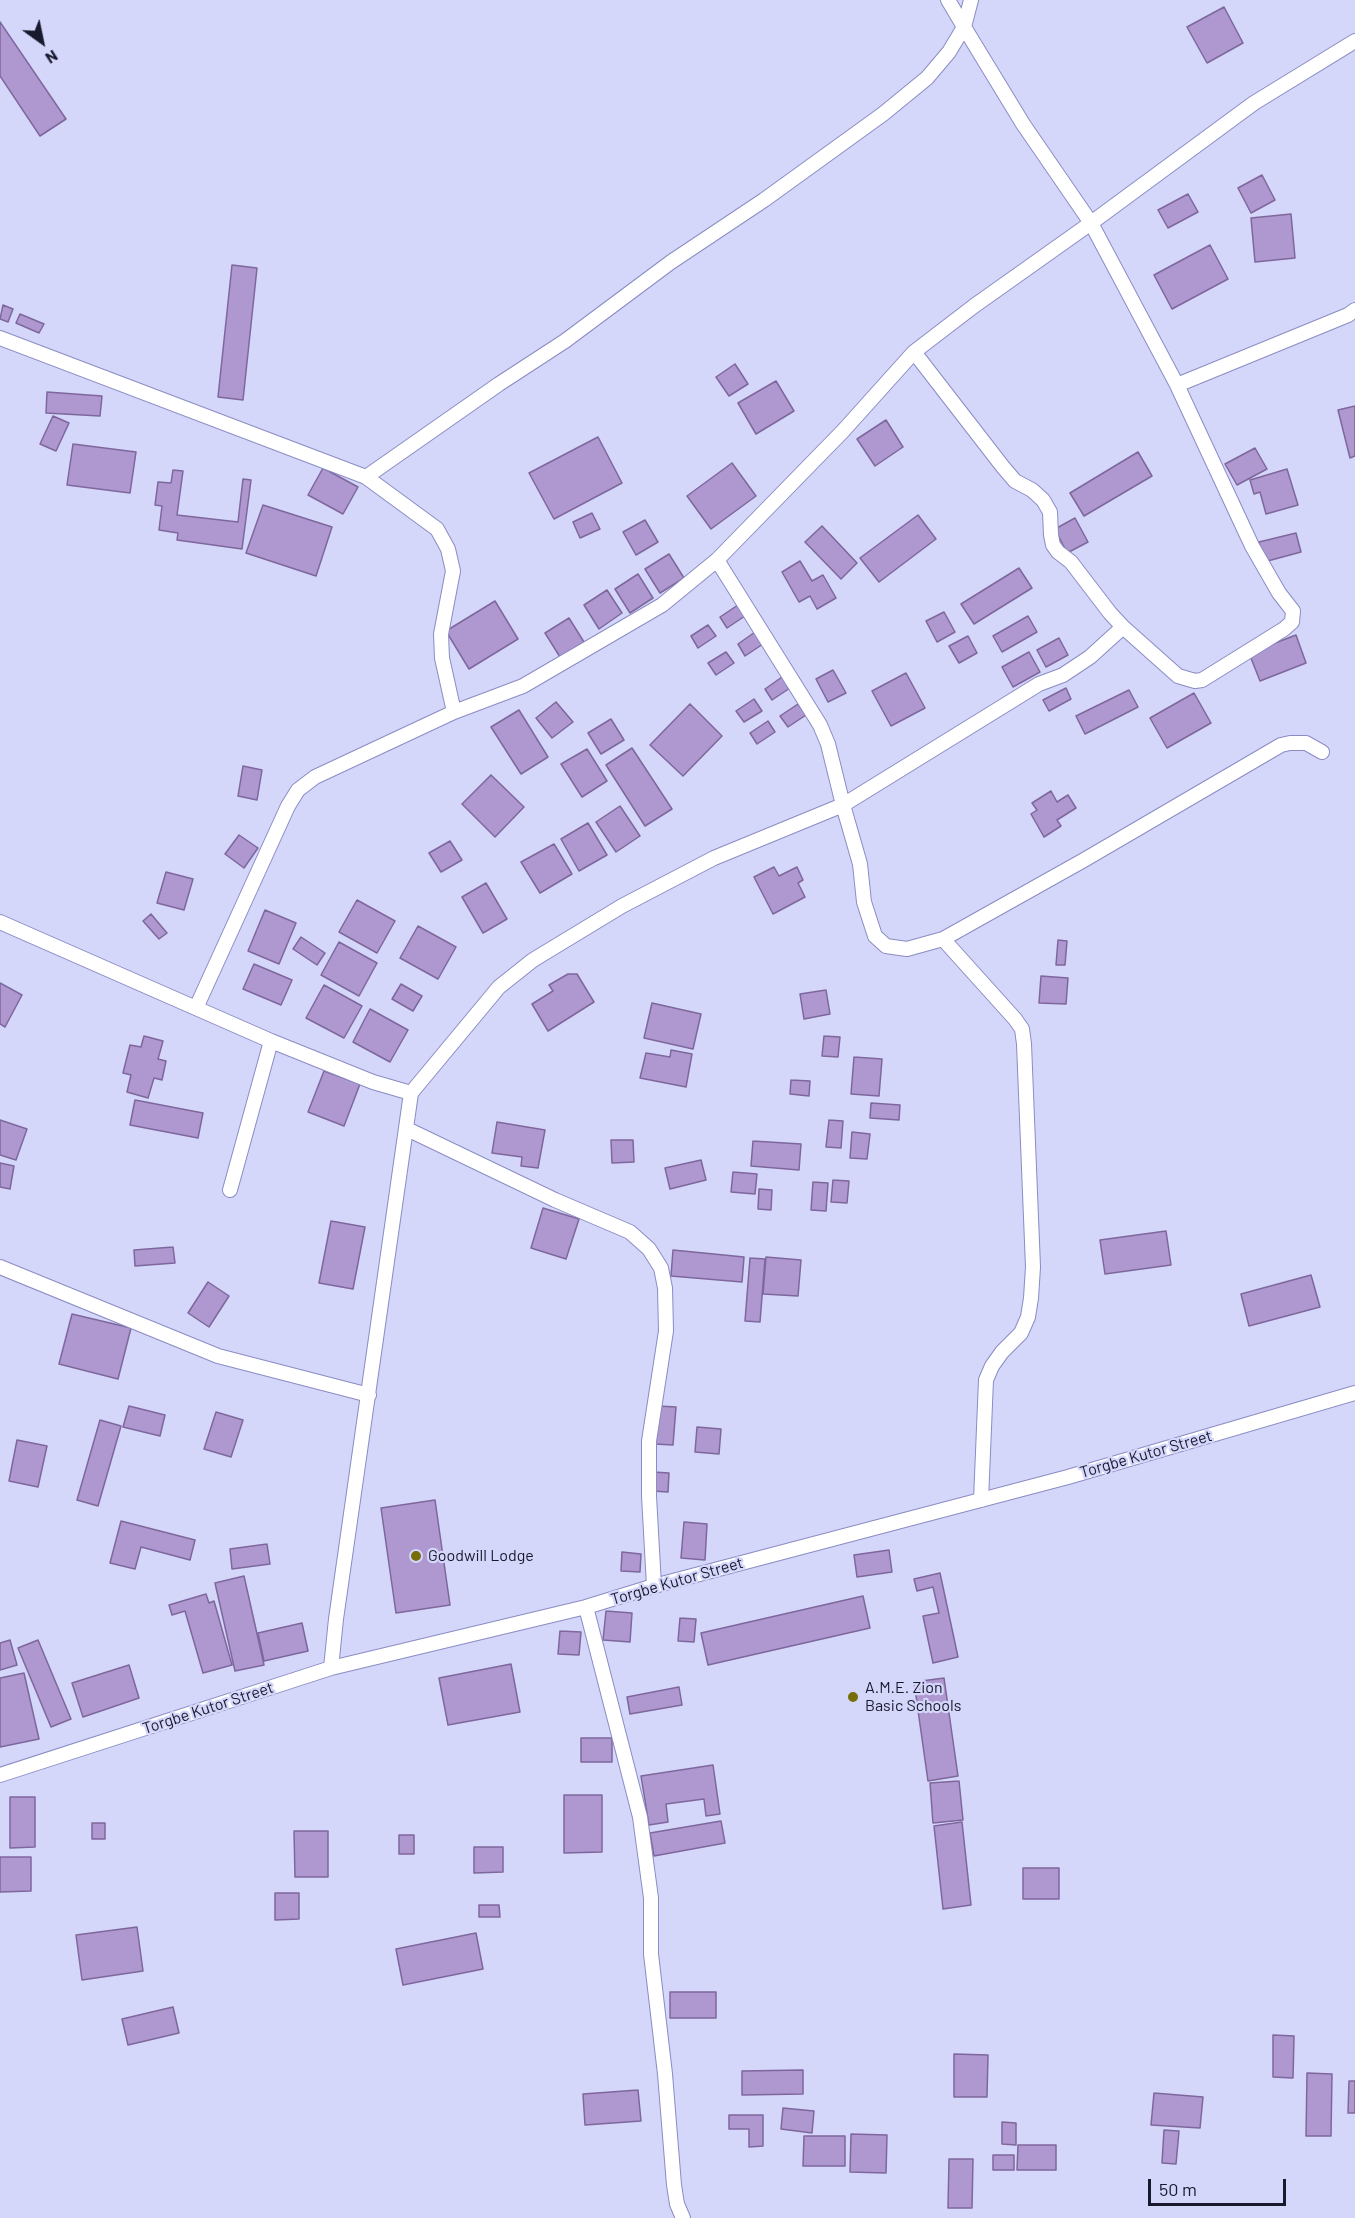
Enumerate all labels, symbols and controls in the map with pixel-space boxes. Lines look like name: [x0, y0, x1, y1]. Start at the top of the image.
north arrow: [12, 12, 72, 72]
text: N: [42, 47, 62, 68]
street label: Torgbe Kutor Street: [1078, 1426, 1214, 1482]
place label: Goodwill Lodge: [428, 1546, 534, 1566]
marker: Goodwill Lodge: [409, 1549, 423, 1563]
street label: Torgbe Kutor Street: [609, 1553, 745, 1609]
street label: Torgbe Kutor Street: [140, 1678, 276, 1738]
place label: A.M.E. Zion Basic Schools: [865, 1678, 961, 1716]
marker: A.M.E. Zion Basic Schools: [846, 1690, 860, 1704]
scale bar: [1151, 2167, 1289, 2205]
text: 50 m: [1159, 2178, 1197, 2200]

